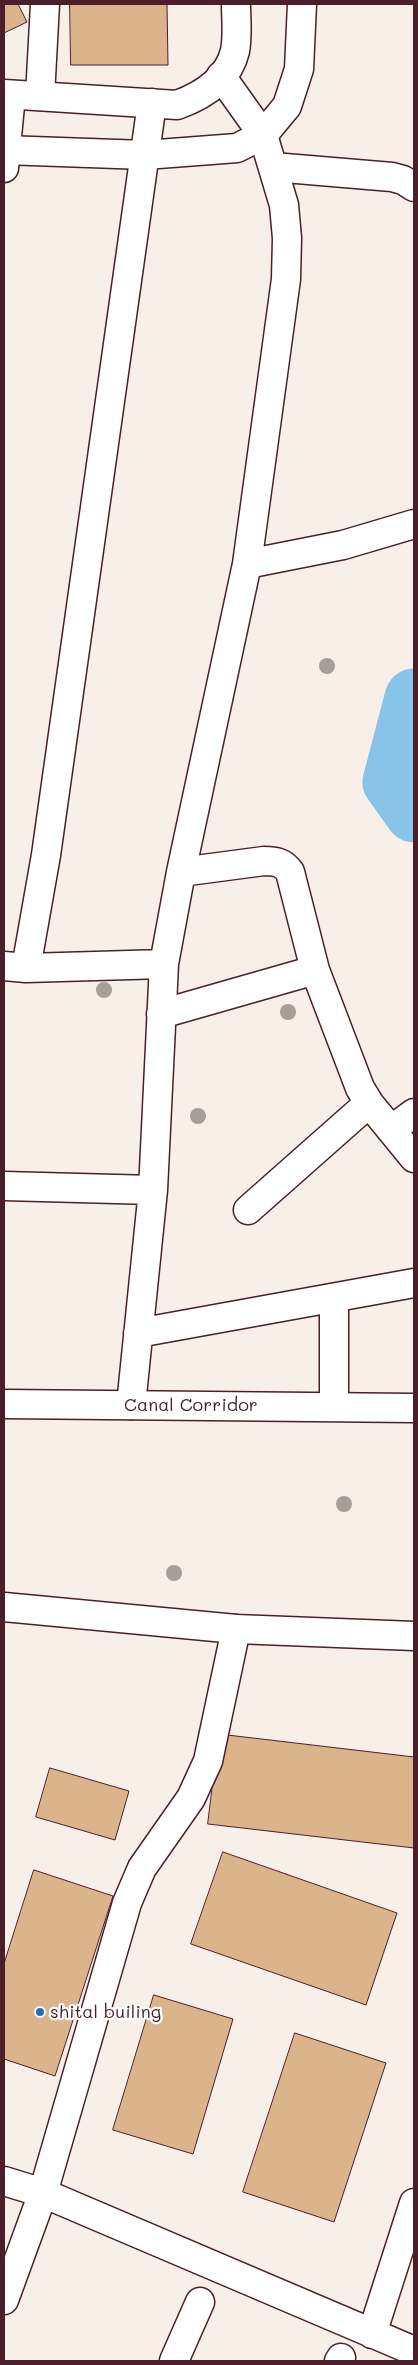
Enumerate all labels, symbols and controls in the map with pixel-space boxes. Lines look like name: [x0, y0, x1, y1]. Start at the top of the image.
street label: Canal Corridor: [124, 1394, 258, 1416]
place label: shital builing: [50, 2001, 161, 2023]
marker: shital builing: [34, 2006, 46, 2018]

